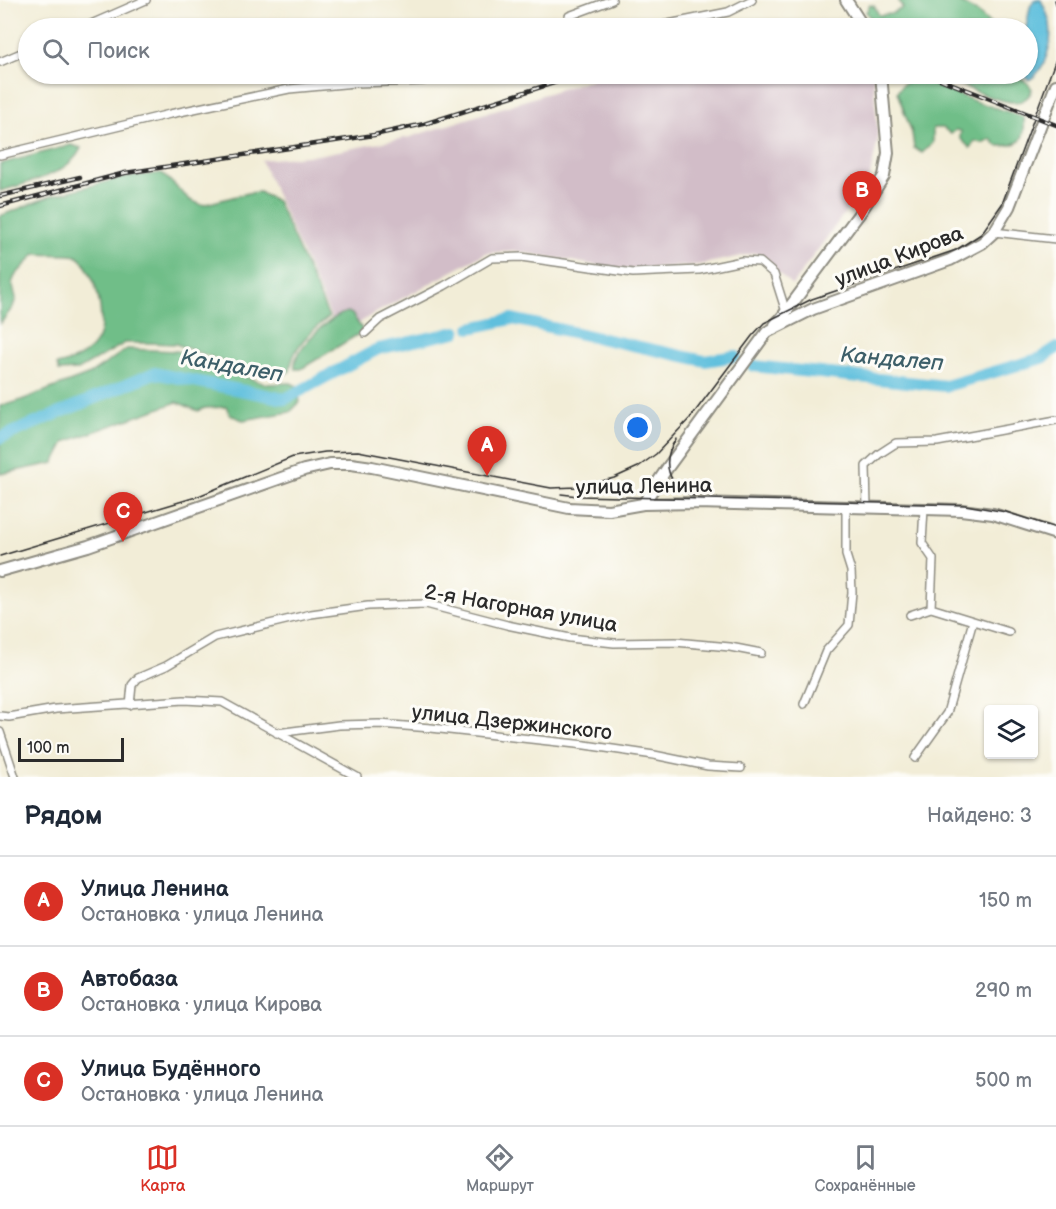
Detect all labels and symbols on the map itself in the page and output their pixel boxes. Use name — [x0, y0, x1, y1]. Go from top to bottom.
pin: B — [842, 172, 882, 221]
street label: улица Кирова — [832, 220, 967, 292]
water label: Кандалеп — [839, 342, 945, 377]
water label: Кандалеп — [178, 344, 285, 389]
your location — [623, 413, 652, 442]
pin: A — [468, 426, 506, 476]
street label: улица Ленина — [575, 473, 713, 500]
pin: C — [104, 492, 142, 542]
street label: 2-я Нагорная улица — [422, 579, 620, 638]
street label: улица Дзержинского — [411, 700, 613, 745]
scale bar — [18, 735, 124, 762]

